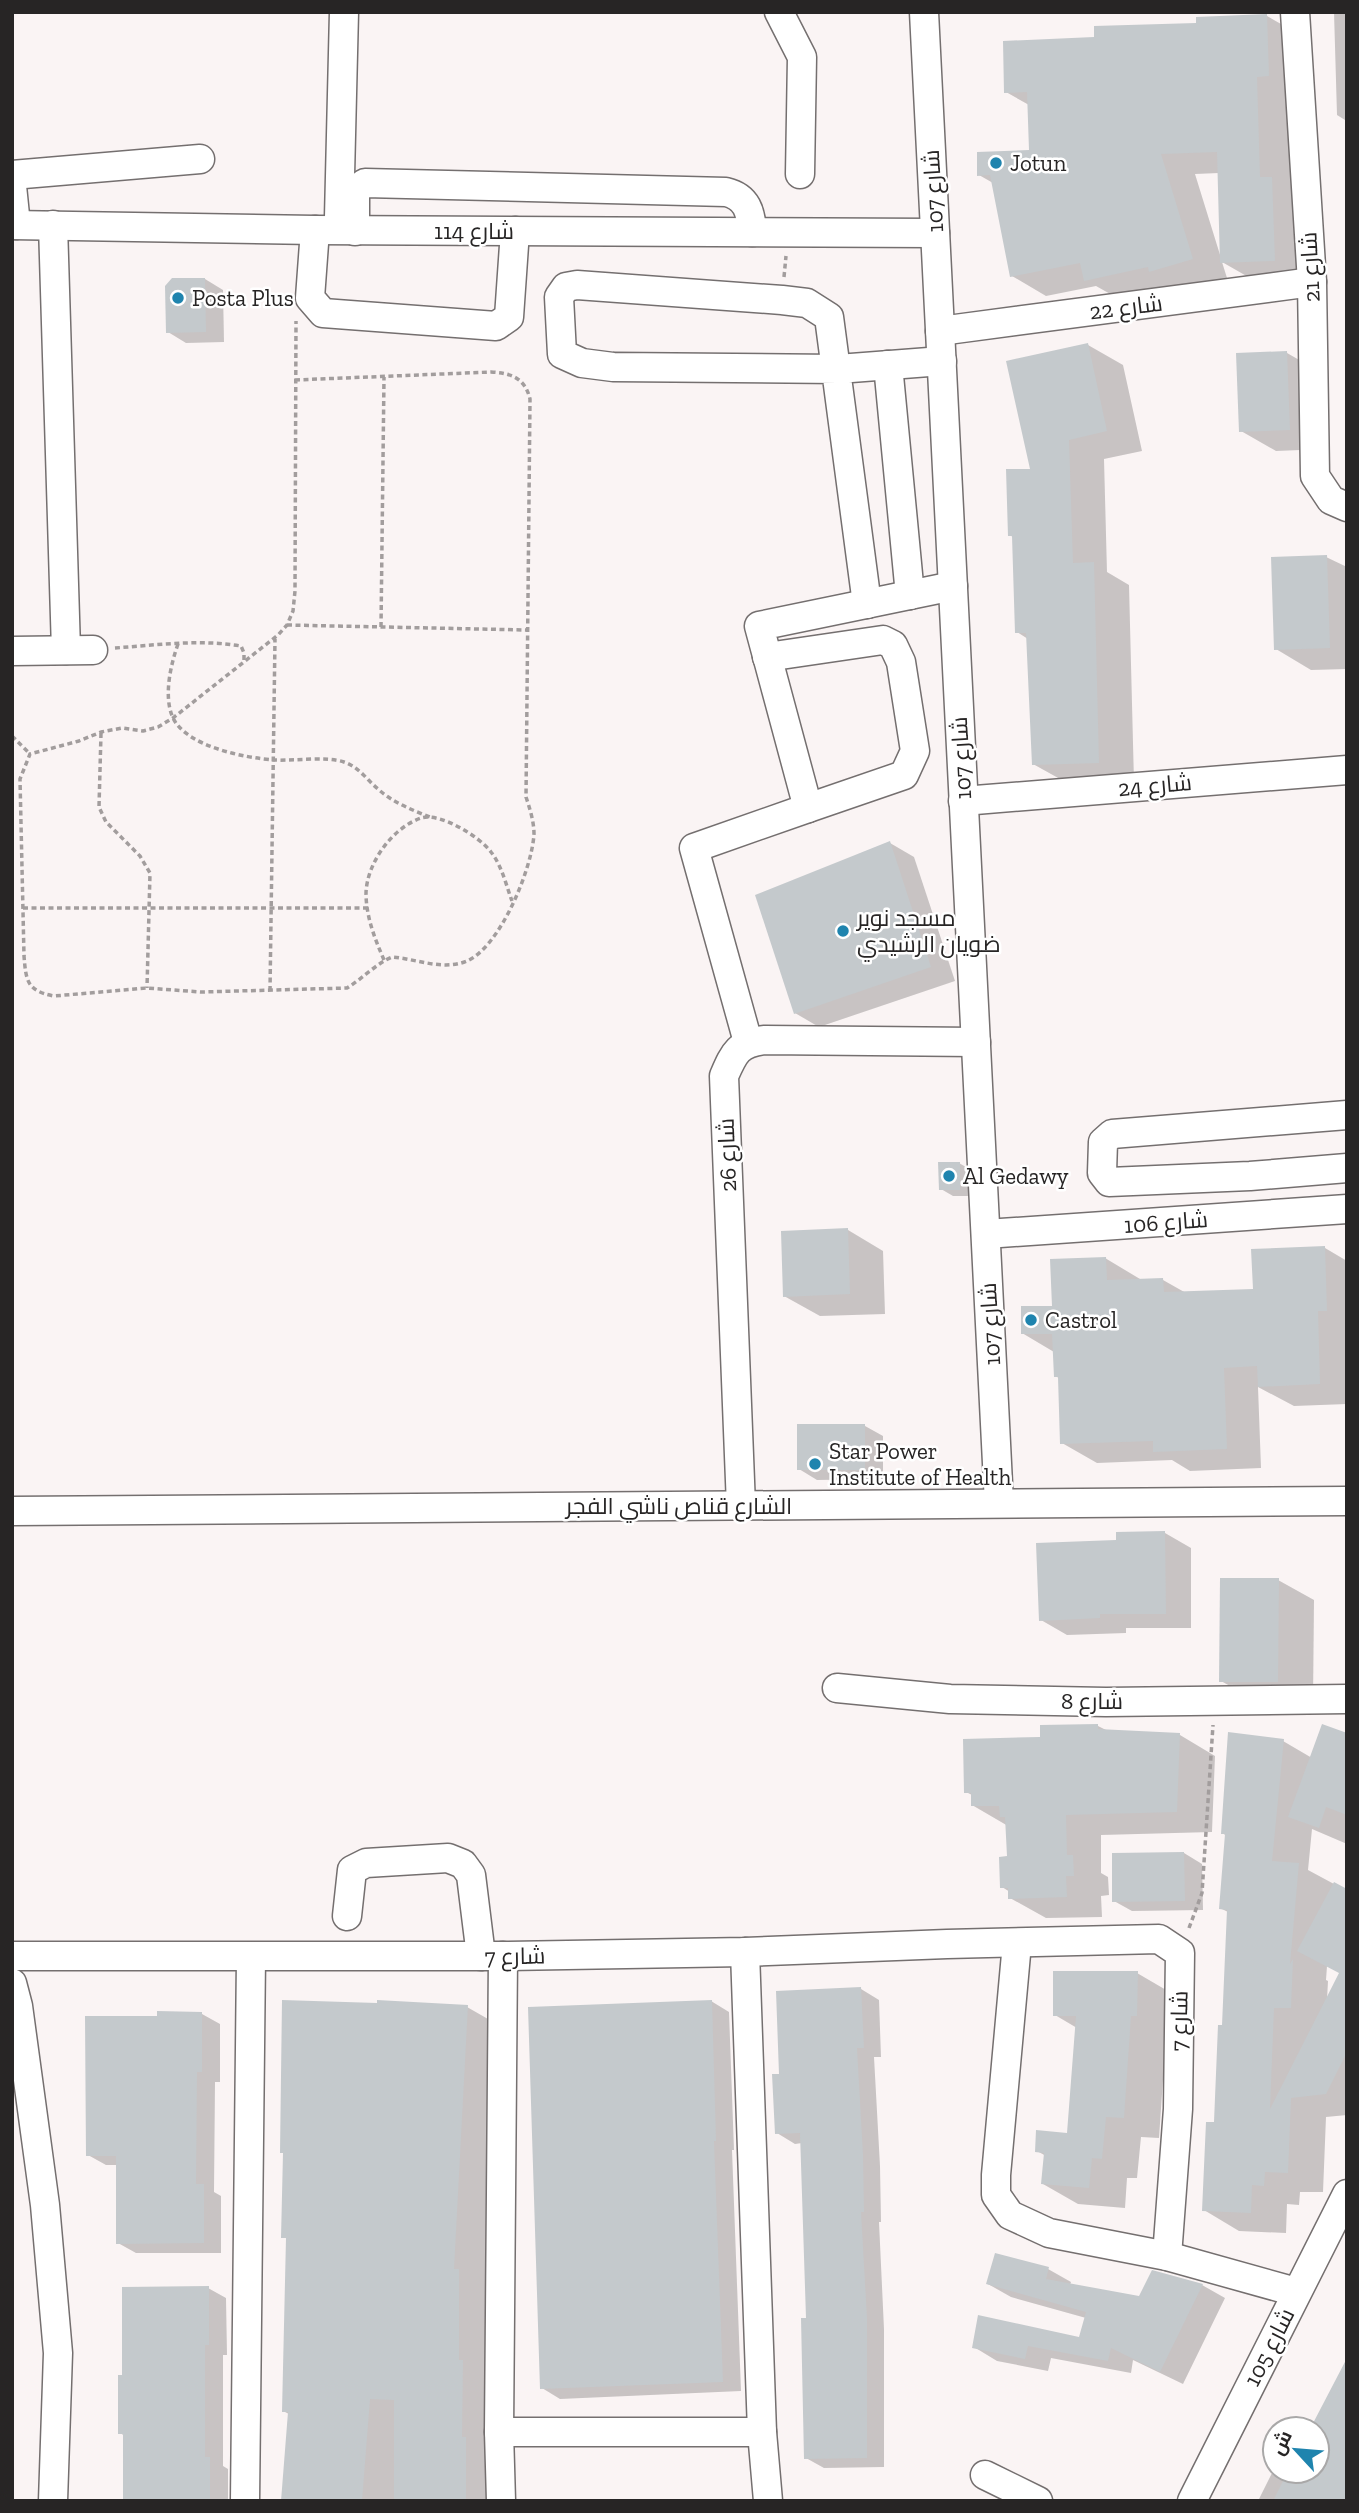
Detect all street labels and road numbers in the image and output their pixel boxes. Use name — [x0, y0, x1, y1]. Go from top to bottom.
street label: شارع 107 — [917, 149, 951, 233]
street label: شارع 114 — [434, 217, 514, 247]
street label: شارع 21 — [1294, 231, 1328, 303]
street label: شارع 22 — [1088, 289, 1164, 327]
street label: شارع 107 — [945, 716, 979, 800]
street label: شارع 24 — [1117, 768, 1193, 804]
street label: شارع 26 — [712, 1118, 744, 1192]
street label: شارع 106 — [1123, 1205, 1209, 1241]
street label: شارع 107 — [974, 1282, 1008, 1366]
street label: الشارع قناص ناشي الفجر — [564, 1492, 792, 1523]
street label: شارع 8 — [1061, 1687, 1123, 1717]
street label: شارع 7 — [484, 1941, 546, 1973]
street label: شارع 7 — [1164, 1990, 1196, 2052]
street label: شارع 105 — [1238, 2303, 1302, 2392]

